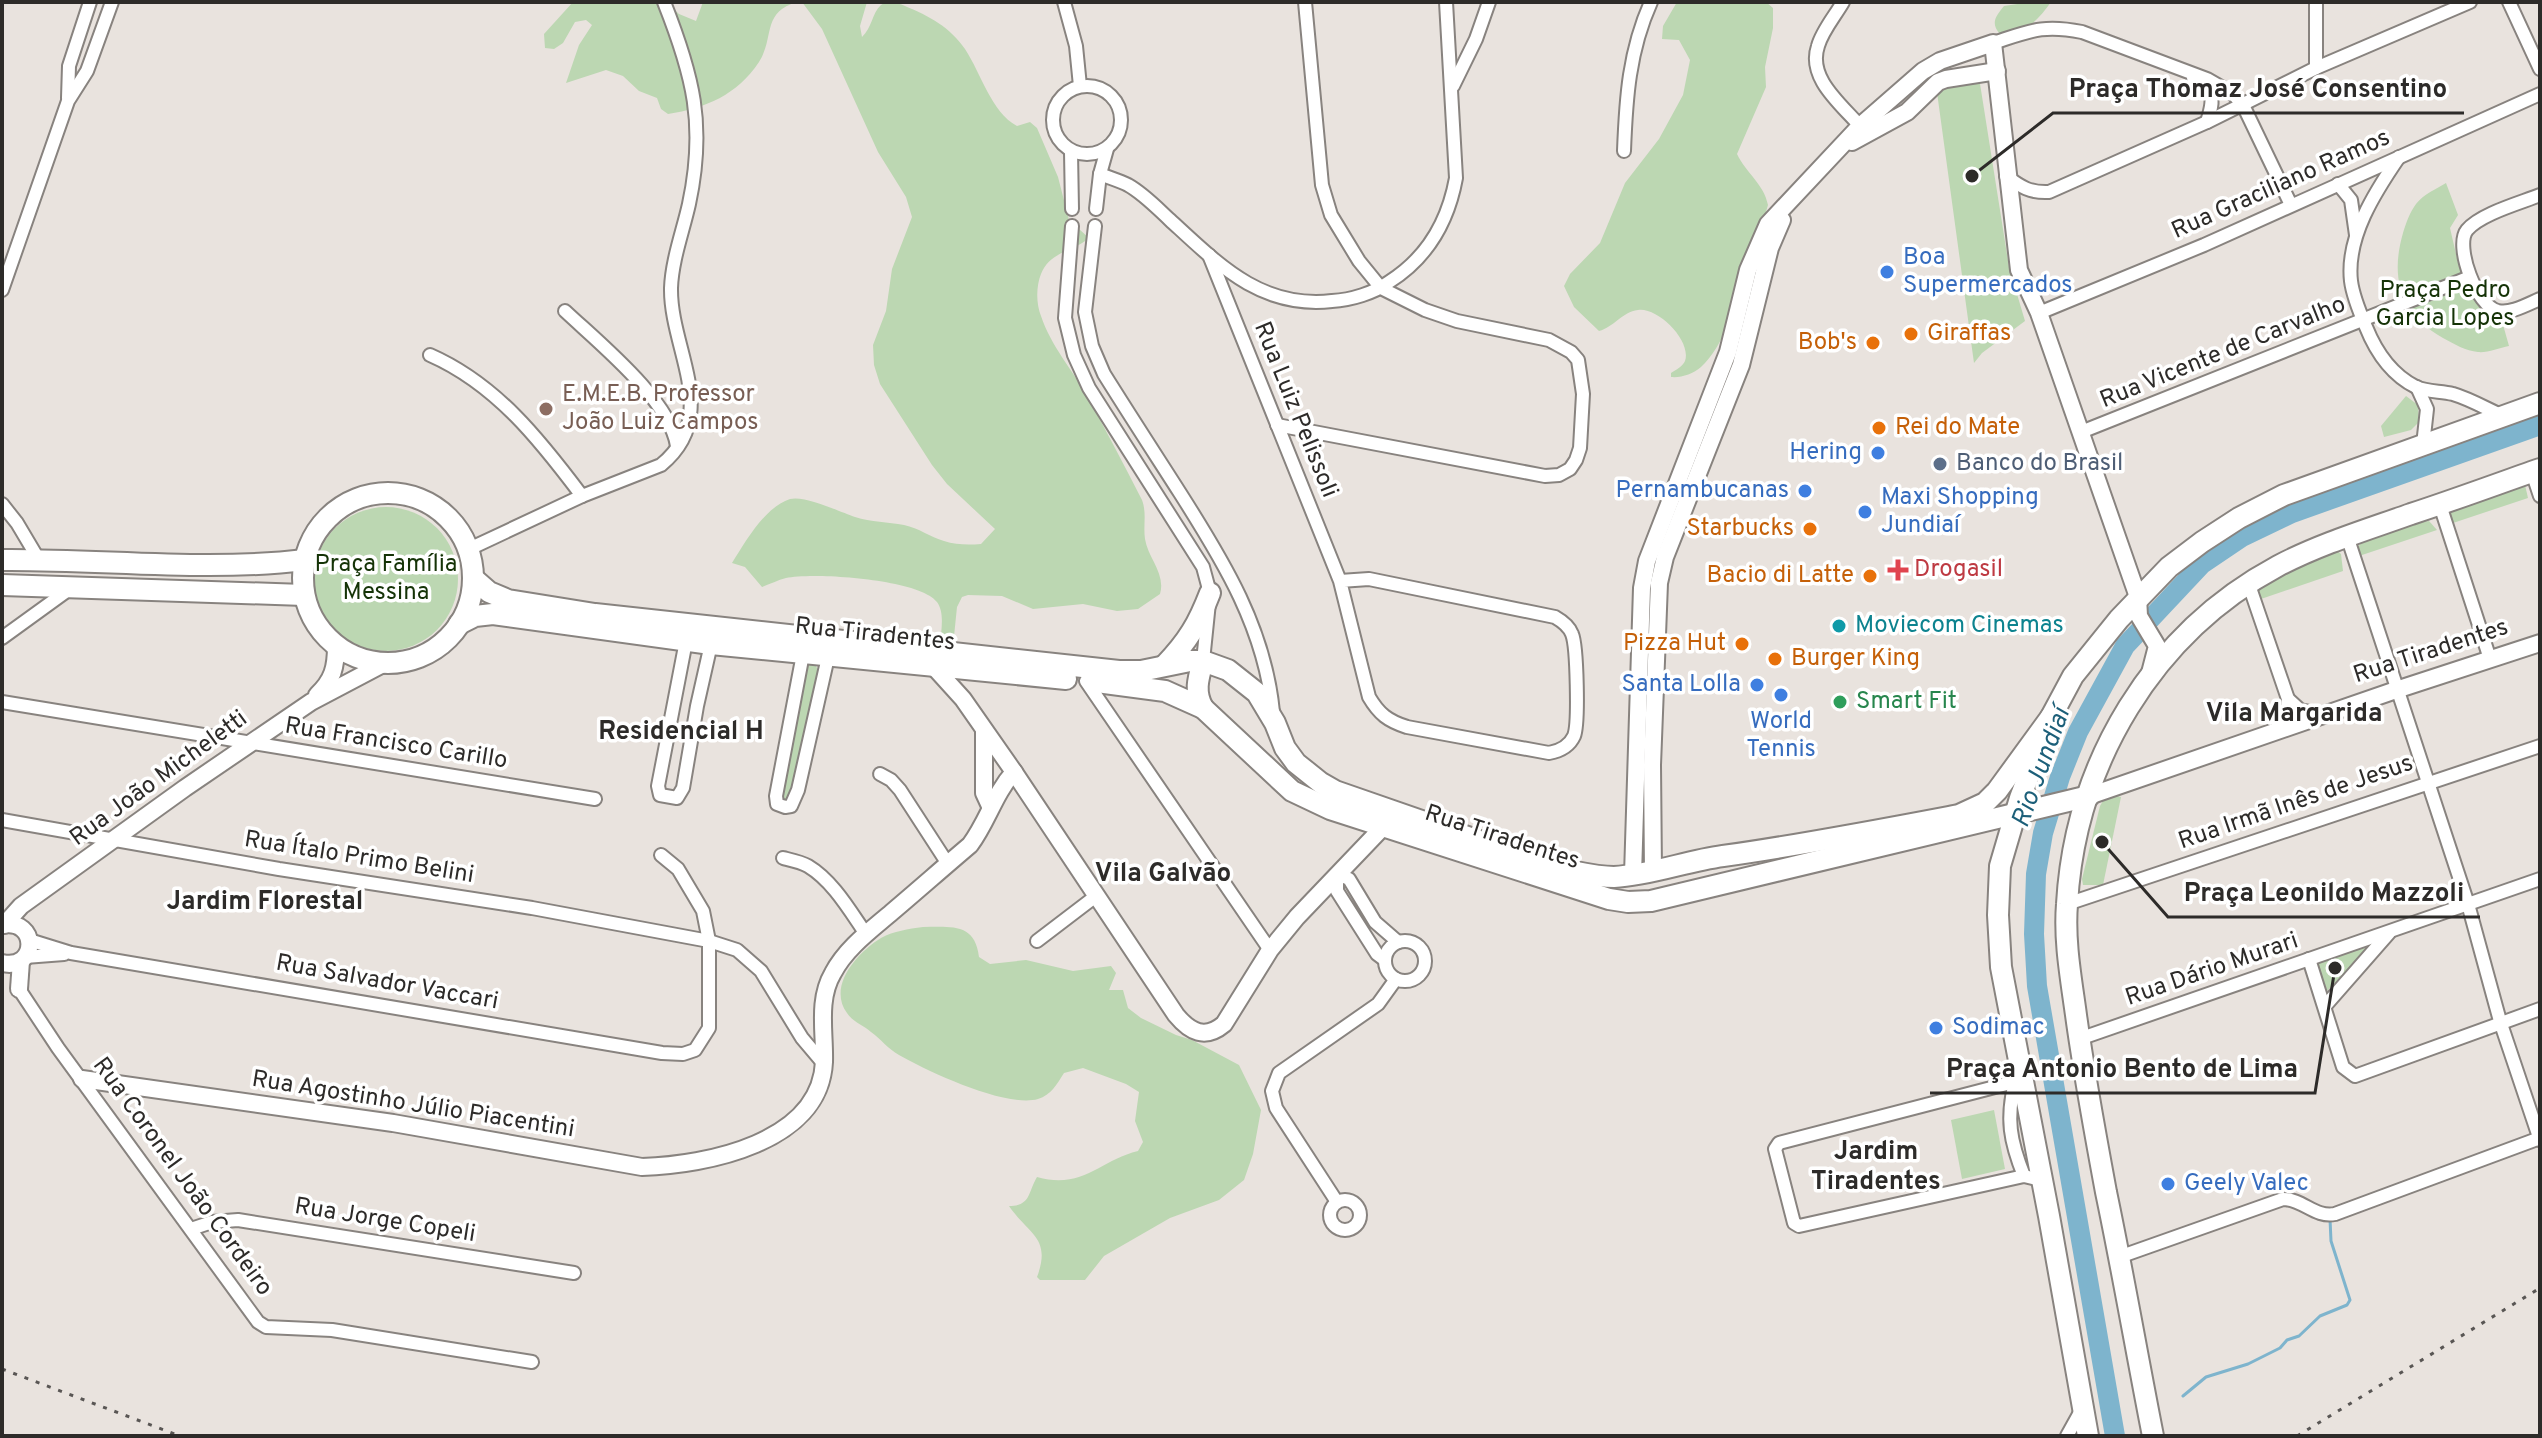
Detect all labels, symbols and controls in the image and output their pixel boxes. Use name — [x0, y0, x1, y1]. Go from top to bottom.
callout: Praça Thomaz José Consentino — [2053, 63, 2464, 113]
text: Praça Thomaz José Consentino — [2069, 74, 2447, 107]
street label: Rua Graciliano Ramos — [2167, 123, 2395, 247]
place label: Boa Supermercados — [1903, 243, 2073, 301]
marker: Boa Supermercados — [1878, 263, 1896, 281]
park label: Praça Pedro Garcia Lopes — [2375, 276, 2515, 334]
street label: Rua Vicente de Carvalho — [2096, 290, 2350, 416]
street label: Rua Luiz Pelissoli — [1246, 318, 1344, 502]
place label: Giraffas — [1927, 319, 2011, 349]
marker: Giraffas — [1902, 325, 1920, 343]
place label: Bob's — [1798, 328, 1857, 358]
marker: Bob's — [1864, 334, 1882, 352]
place label: E.M.E.B. Professor João Luiz Campos — [562, 380, 758, 438]
marker: E.M.E.B. Professor João Luiz Campos — [537, 400, 555, 418]
place label: Rei do Mate — [1895, 413, 2020, 443]
marker: Rei do Mate — [1870, 419, 1888, 437]
place label: Hering — [1789, 438, 1862, 468]
marker: Hering — [1869, 444, 1887, 462]
place label: Banco do Brasil — [1956, 449, 2123, 479]
marker: Banco do Brasil — [1931, 455, 1949, 473]
place label: Pernambucanas — [1615, 476, 1789, 506]
marker: Pernambucanas — [1796, 482, 1814, 500]
place label: Maxi Shopping Jundiaí — [1881, 483, 2039, 541]
marker: Maxi Shopping Jundiaí — [1856, 503, 1874, 521]
place label: Starbucks — [1686, 514, 1794, 544]
marker: Starbucks — [1801, 520, 1819, 538]
park label: Praça Família Messina — [315, 550, 457, 608]
place label: Drogasil — [1914, 555, 2003, 585]
place label: Bacio di Latte — [1707, 561, 1854, 591]
marker: Drogasil — [1889, 561, 1907, 579]
marker: Bacio di Latte — [1861, 567, 1879, 585]
place label: Moviecom Cinemas — [1855, 611, 2064, 641]
street label: Rua Tiradentes — [793, 612, 957, 658]
street label: Rua Tiradentes — [2350, 613, 2512, 691]
marker: Moviecom Cinemas — [1830, 617, 1848, 635]
place label: Pizza Hut — [1623, 629, 1726, 659]
marker: Pizza Hut — [1733, 635, 1751, 653]
place label: Burger King — [1791, 644, 1920, 674]
marker: Burger King — [1766, 650, 1784, 668]
place label: Santa Lolla — [1621, 670, 1741, 700]
marker: Santa Lolla — [1748, 676, 1766, 694]
marker: World Tennis — [1772, 686, 1790, 704]
place label: Smart Fit — [1856, 687, 1957, 717]
marker: Smart Fit — [1831, 693, 1849, 711]
water label: Rio Jundiaí — [2005, 698, 2081, 832]
district label: Vila Margarida — [2206, 698, 2382, 731]
street label: Rua João Micheletti — [64, 704, 254, 854]
place label: World Tennis — [1746, 707, 1816, 765]
street label: Rua Francisco Carillo — [283, 712, 509, 776]
district label: Residencial H — [598, 716, 764, 749]
street label: Rua Irmã Inês de Jesus — [2175, 749, 2417, 857]
street label: Rua Tiradentes — [1421, 799, 1583, 877]
street label: Rua Ítalo Primo Belini — [242, 823, 476, 891]
district label: Vila Galvão — [1095, 858, 1231, 891]
callout: Praça Leonildo Mazzoli — [2168, 867, 2480, 917]
text: Praça Leonildo Mazzoli — [2184, 878, 2464, 911]
district label: Jardim Florestal — [167, 886, 363, 919]
street label: Rua Dário Murari — [2122, 926, 2302, 1014]
street label: Rua Salvador Vaccari — [273, 949, 501, 1017]
place label: Sodimac — [1952, 1013, 2045, 1043]
marker: Sodimac — [1927, 1019, 1945, 1037]
callout: Praça Antonio Bento de Lima — [1930, 1043, 2315, 1093]
street label: Rua Coronel João Cordeiro — [85, 1052, 279, 1302]
text: Praça Antonio Bento de Lima — [1946, 1054, 2298, 1087]
street label: Rua Agostinho Júlio Piacentini — [249, 1065, 577, 1145]
district label: Jardim Tiradentes — [1811, 1136, 1941, 1199]
place label: Geely Valec — [2184, 1169, 2309, 1199]
marker: Geely Valec — [2159, 1175, 2177, 1193]
street label: Rua Jorge Copeli — [292, 1192, 478, 1250]

